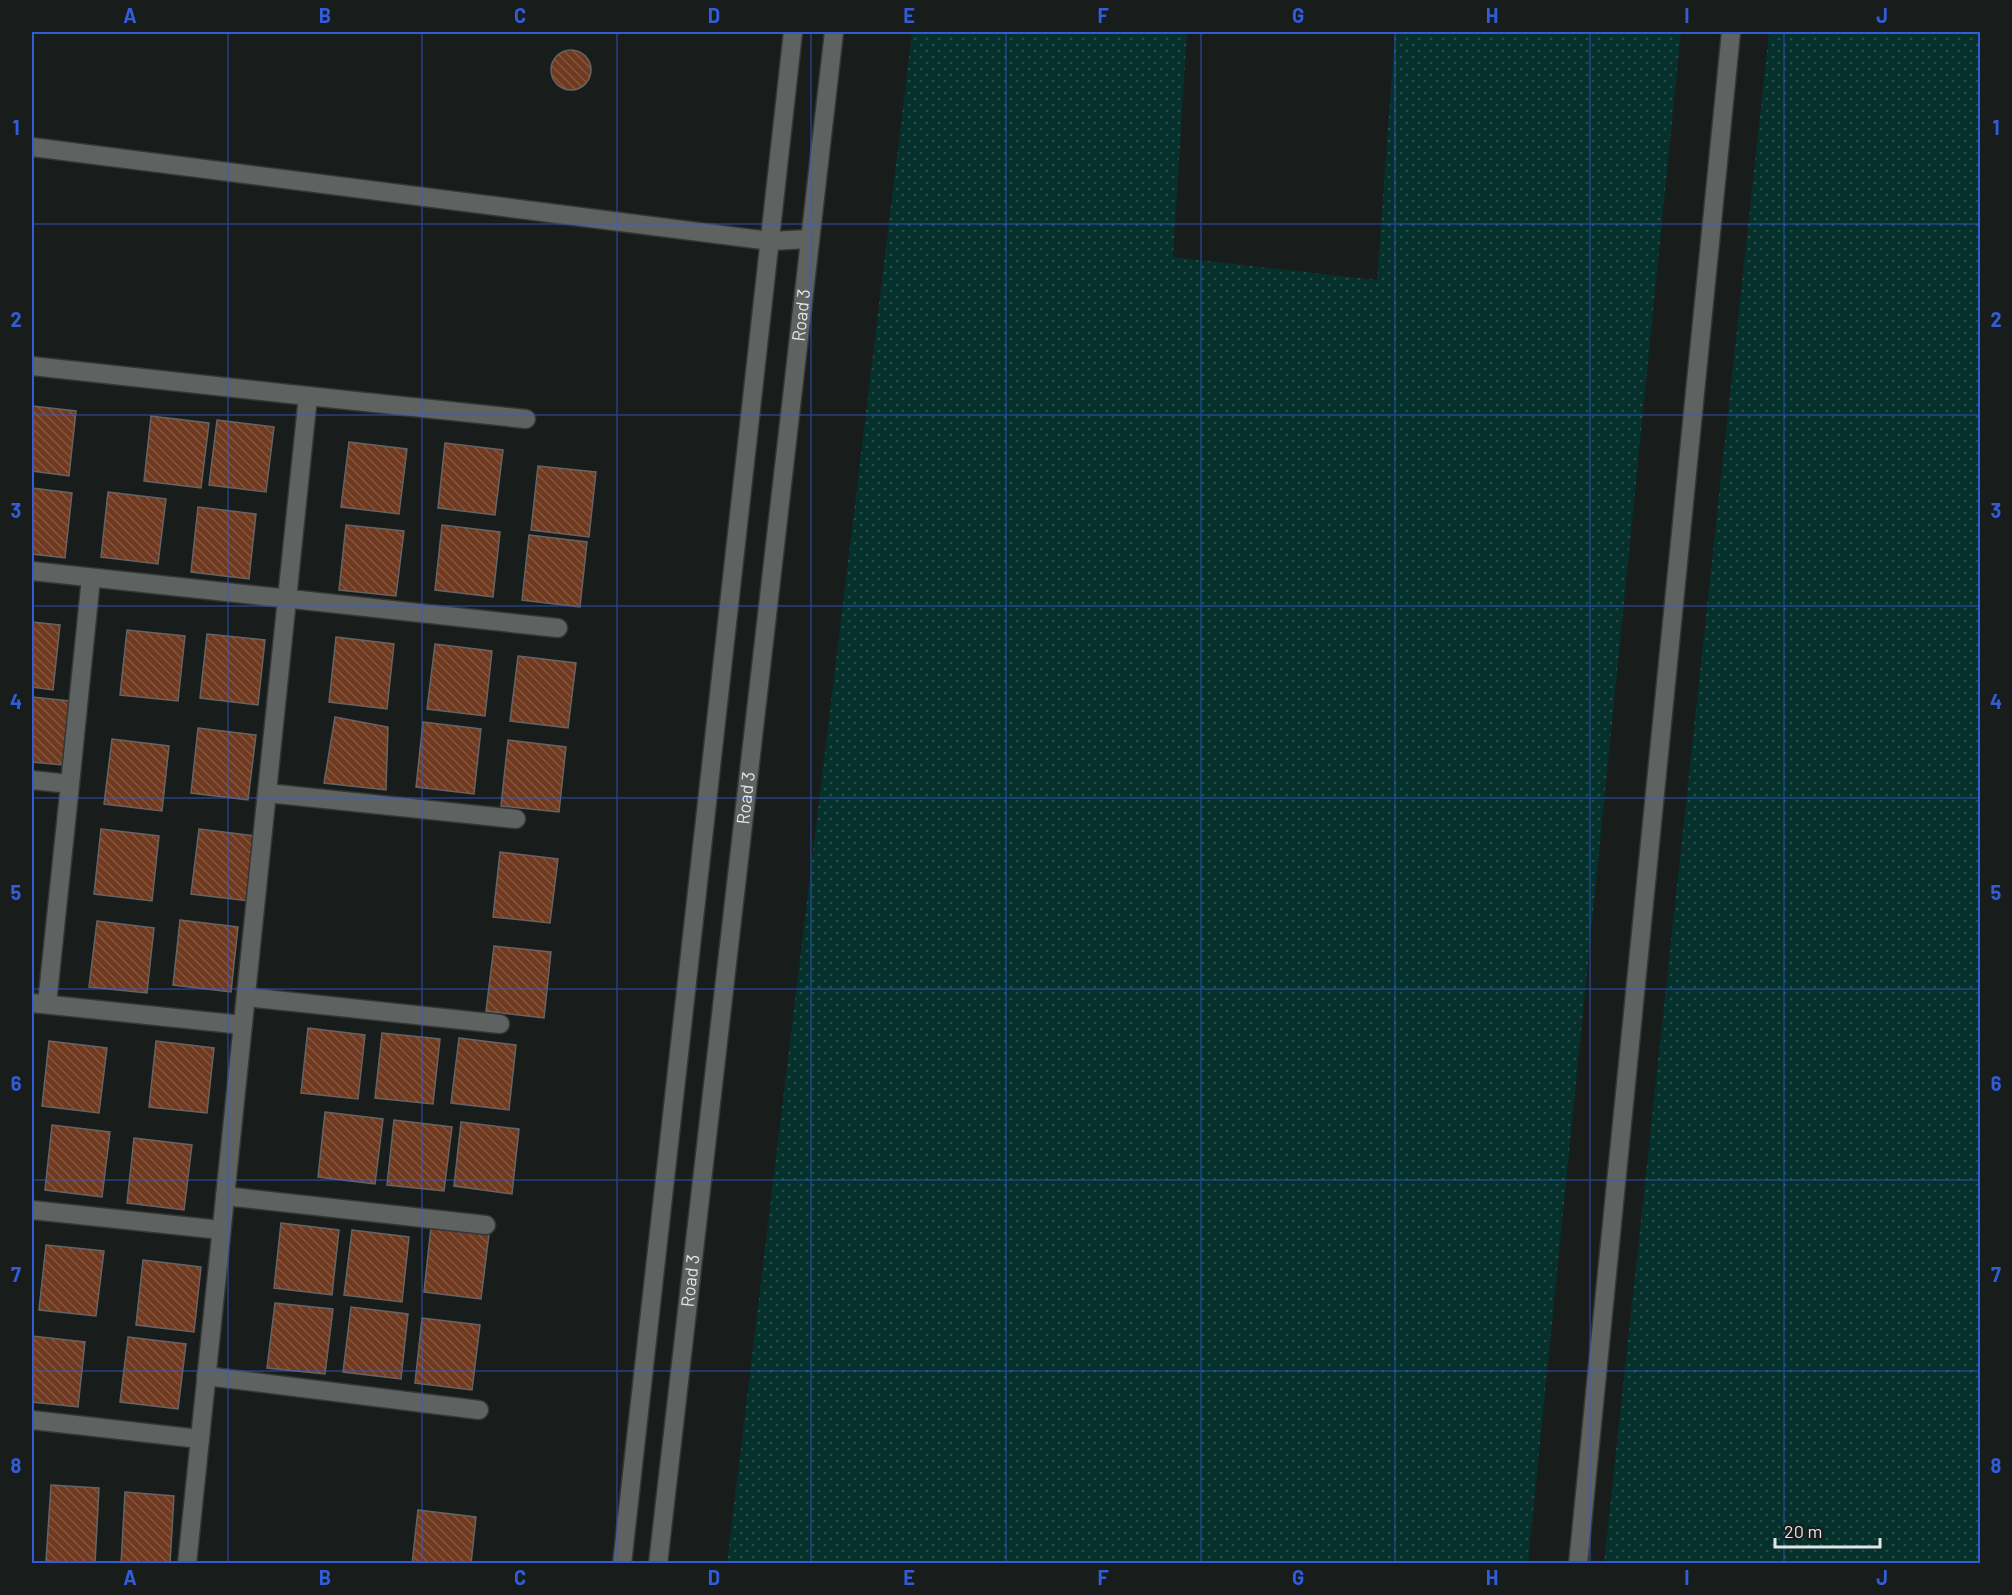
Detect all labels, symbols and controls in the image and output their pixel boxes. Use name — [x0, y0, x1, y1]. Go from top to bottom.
text: A — [123, 3, 137, 27]
text: B — [319, 3, 331, 27]
text: C — [514, 3, 526, 27]
text: D — [708, 3, 720, 27]
text: E — [903, 3, 915, 27]
text: F — [1097, 3, 1109, 27]
text: G — [1292, 3, 1304, 27]
text: H — [1486, 3, 1498, 27]
text: I — [1684, 3, 1690, 27]
text: J — [1876, 3, 1888, 27]
text: 1 — [12, 115, 20, 139]
text: 1 — [1992, 115, 2000, 139]
street label: Road 3 — [787, 288, 814, 343]
text: 2 — [10, 307, 22, 331]
text: 2 — [1990, 307, 2002, 331]
text: 3 — [11, 498, 21, 522]
text: 3 — [1991, 498, 2001, 522]
text: 4 — [10, 689, 22, 713]
text: 4 — [1990, 689, 2002, 713]
street label: Road 3 — [731, 770, 759, 825]
text: 5 — [11, 880, 22, 904]
text: 5 — [1991, 880, 2002, 904]
text: 6 — [11, 1071, 22, 1095]
text: 6 — [1991, 1071, 2002, 1095]
street label: Road 3 — [676, 1253, 703, 1308]
text: 7 — [11, 1262, 21, 1286]
text: 7 — [1991, 1262, 2001, 1286]
text: 8 — [11, 1453, 22, 1477]
text: 8 — [1991, 1453, 2002, 1477]
scale bar — [1775, 1511, 1880, 1549]
text: 20 m — [1784, 1520, 1822, 1542]
text: A — [123, 1565, 137, 1589]
text: B — [319, 1565, 331, 1589]
text: C — [514, 1565, 526, 1589]
text: D — [708, 1565, 720, 1589]
text: E — [903, 1565, 915, 1589]
text: F — [1097, 1565, 1109, 1589]
text: G — [1292, 1565, 1304, 1589]
text: H — [1486, 1565, 1498, 1589]
text: I — [1684, 1565, 1690, 1589]
text: J — [1876, 1565, 1888, 1589]

